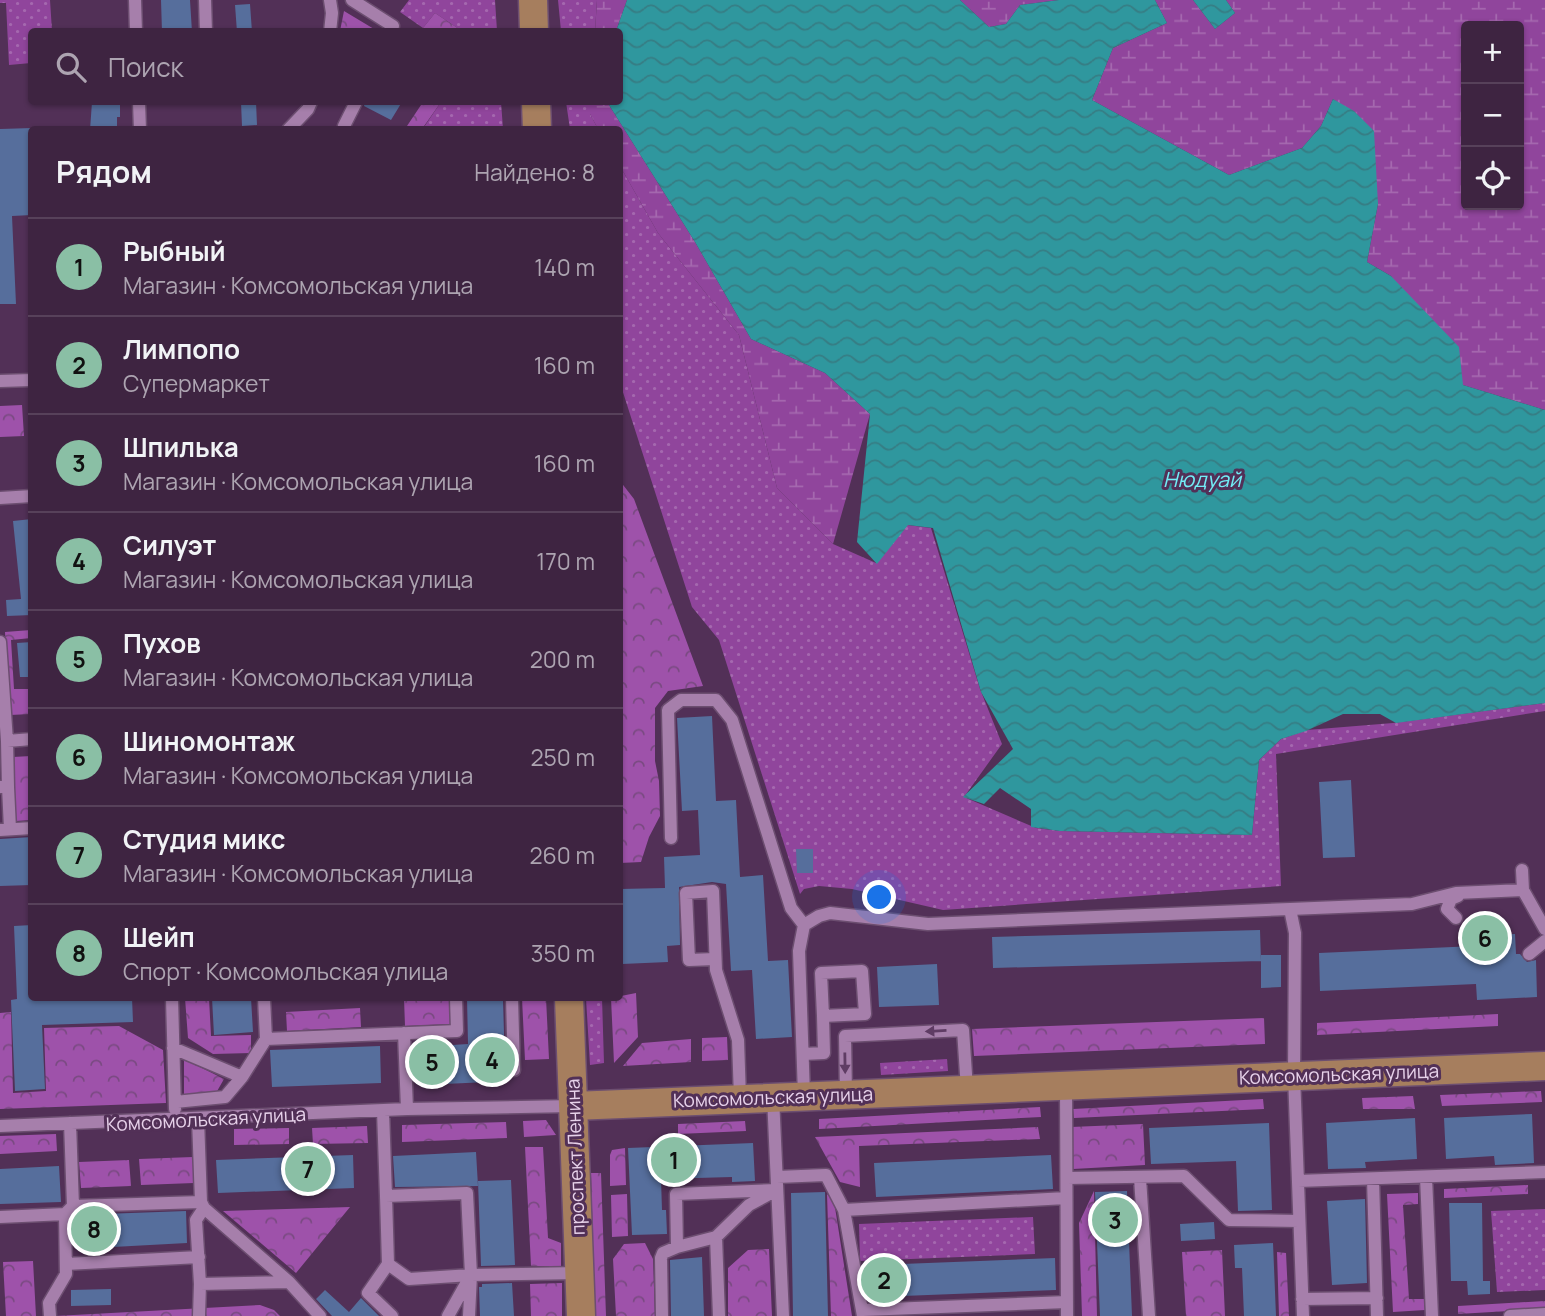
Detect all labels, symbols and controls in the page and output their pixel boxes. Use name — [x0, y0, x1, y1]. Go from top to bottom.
map controls — [1461, 21, 1524, 210]
button: + — [1461, 21, 1524, 84]
search box — [28, 28, 623, 105]
icon: search — [52, 48, 90, 86]
text: Поиск — [108, 49, 183, 85]
button: − — [1461, 84, 1524, 147]
button: locate — [1461, 147, 1524, 210]
text: Рядом — [56, 151, 152, 192]
text: Найдено: 8 — [474, 156, 595, 188]
text: Рыбный — [123, 233, 226, 269]
text: 1 — [74, 251, 84, 283]
text: 140 m — [534, 251, 595, 283]
text: Магазин · Комсомольская улица — [123, 269, 473, 301]
text: Лимпопо — [123, 331, 240, 367]
text: 2 — [72, 349, 86, 381]
text: 160 m — [534, 349, 595, 381]
text: Супермаркет — [123, 367, 270, 399]
text: Шпилька — [123, 429, 239, 465]
text: 3 — [72, 447, 86, 479]
text: 160 m — [534, 447, 595, 479]
text: Магазин · Комсомольская улица — [123, 465, 473, 497]
water label: Нюдуай — [1163, 465, 1243, 493]
text: Силуэт — [123, 527, 216, 563]
text: 4 — [72, 545, 86, 577]
text: 170 m — [536, 545, 595, 577]
text: Магазин · Комсомольская улица — [123, 563, 473, 595]
text: Пухов — [123, 625, 201, 661]
text: 5 — [72, 643, 86, 675]
text: 200 m — [530, 643, 595, 675]
text: Магазин · Комсомольская улица — [123, 661, 473, 693]
text: Шиномонтаж — [123, 723, 295, 759]
text: 6 — [72, 741, 86, 773]
text: 250 m — [530, 741, 595, 773]
text: Магазин · Комсомольская улица — [123, 759, 473, 791]
text: Студия микс — [123, 821, 286, 857]
text: 7 — [73, 839, 85, 871]
text: 260 m — [529, 839, 595, 871]
text: Магазин · Комсомольская улица — [123, 857, 473, 889]
your location — [862, 880, 896, 914]
pin: 6 — [1462, 912, 1508, 964]
text: Шейп — [123, 919, 195, 955]
text: 8 — [72, 937, 86, 969]
text: 350 m — [531, 937, 595, 969]
text: Спорт · Комсомольская улица — [123, 955, 448, 987]
one-way arrow — [925, 1026, 947, 1037]
pin: 4 — [469, 1034, 515, 1086]
pin: 5 — [409, 1036, 455, 1088]
one-way arrow — [840, 1052, 851, 1074]
street label: Комсомольская улица — [1238, 1058, 1440, 1090]
street label: проспект Ленина — [559, 1078, 591, 1236]
street label: Комсомольская улица — [672, 1081, 874, 1113]
street label: Комсомольская улица — [105, 1101, 307, 1137]
pin: 1 — [651, 1134, 697, 1186]
pin: 7 — [285, 1143, 331, 1195]
pin: 3 — [1092, 1194, 1138, 1246]
pin: 8 — [71, 1203, 117, 1255]
pin: 2 — [861, 1254, 907, 1306]

